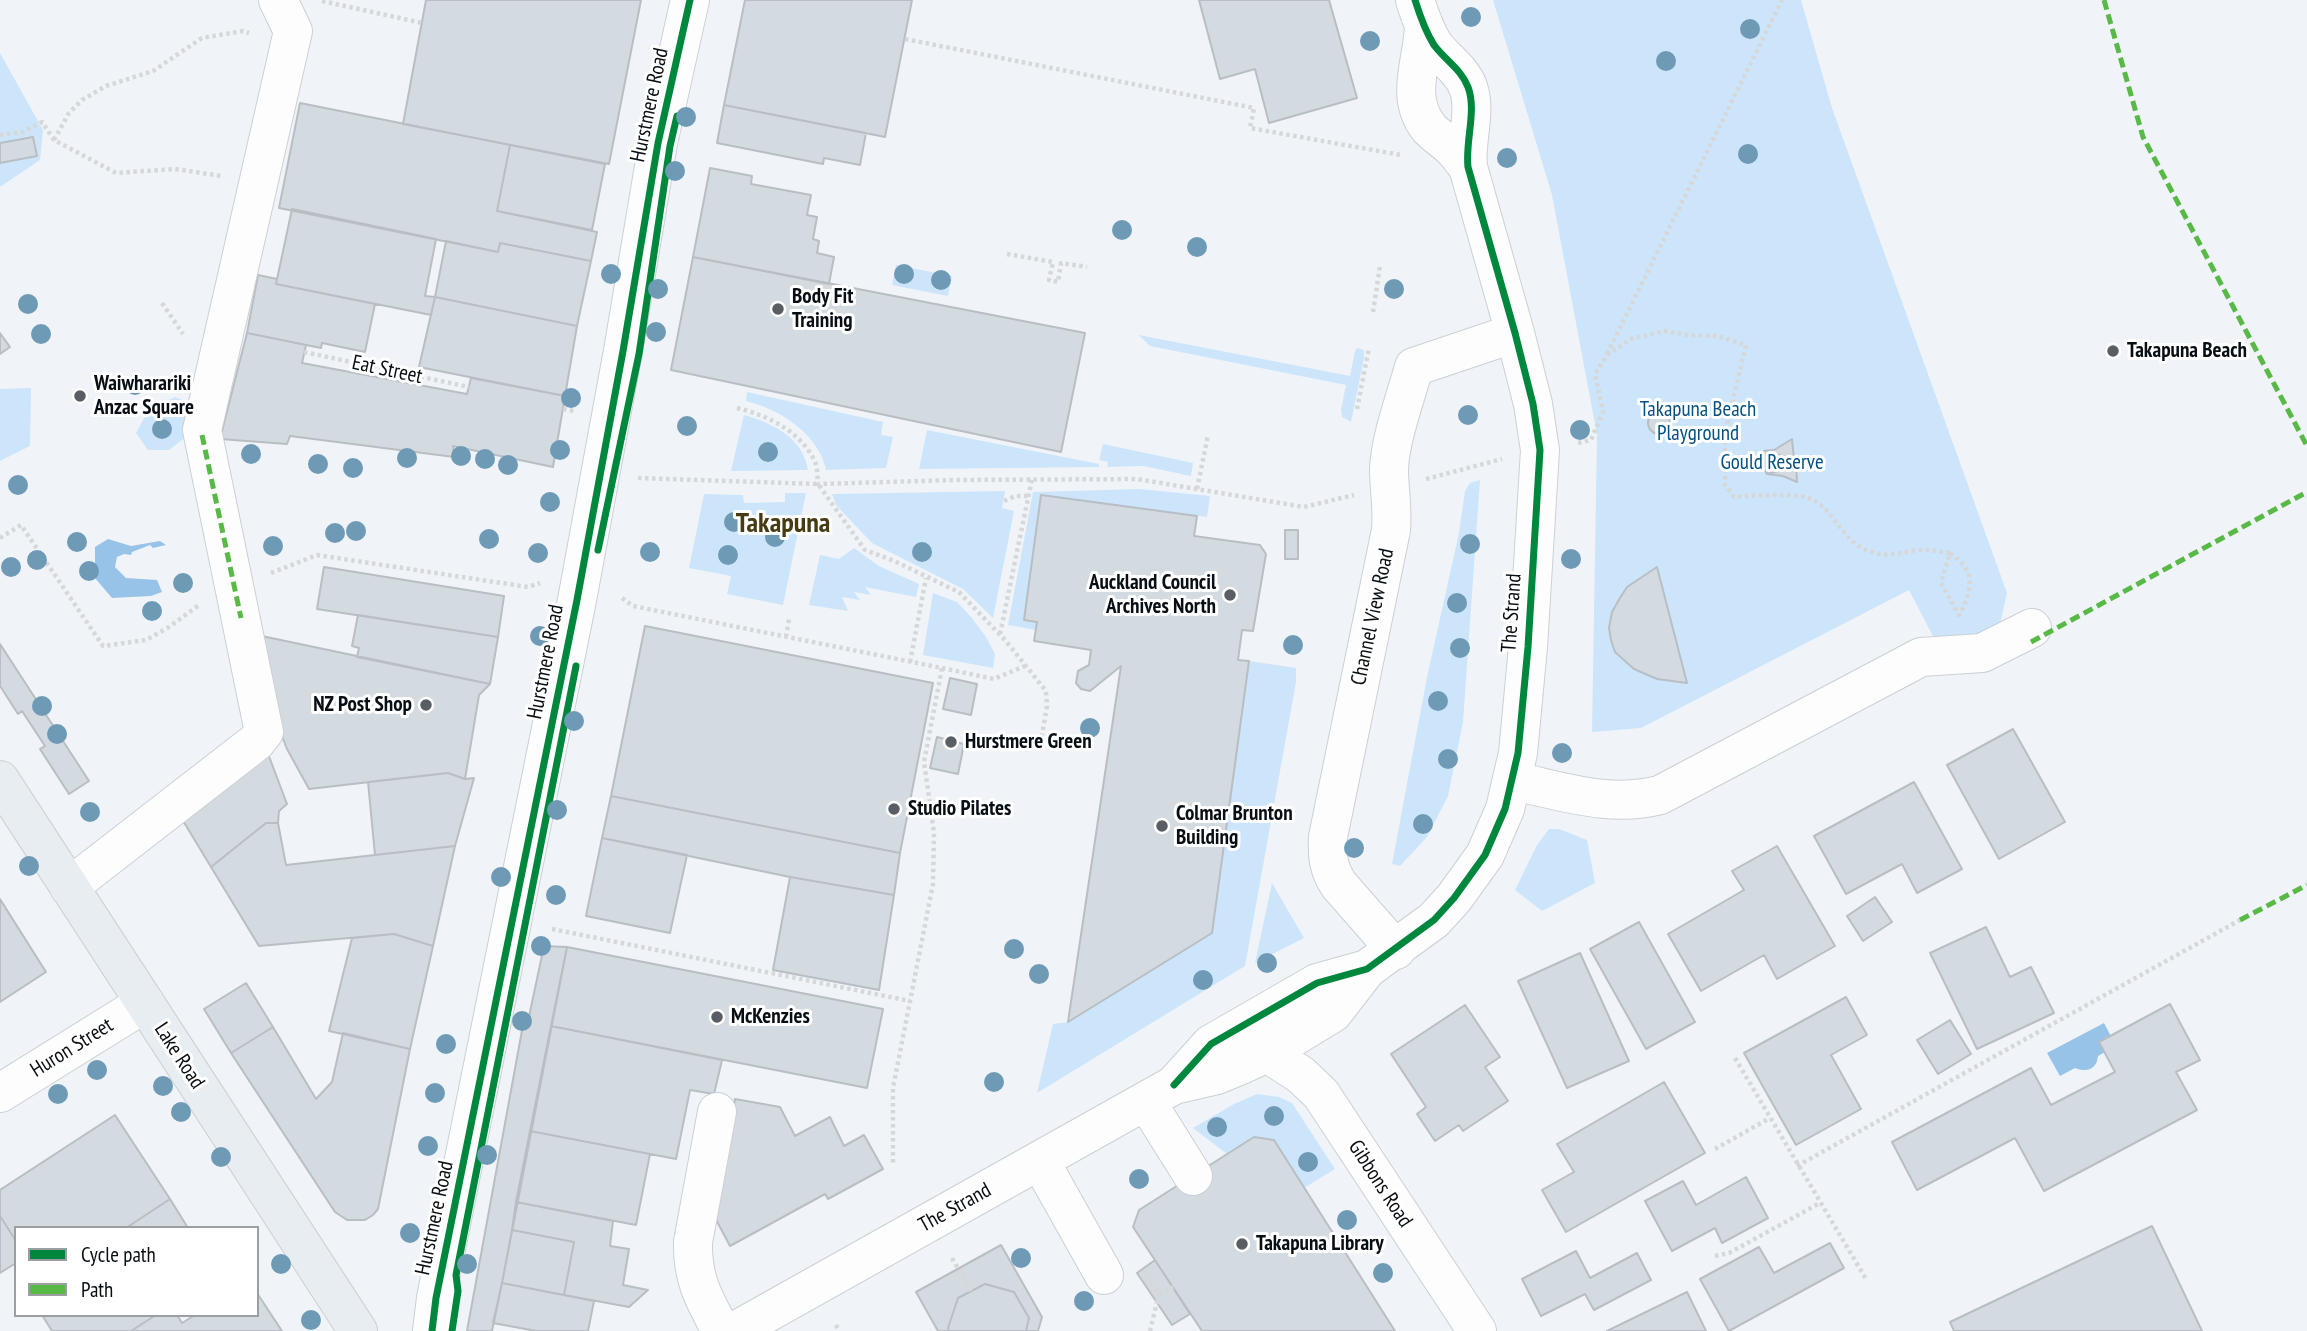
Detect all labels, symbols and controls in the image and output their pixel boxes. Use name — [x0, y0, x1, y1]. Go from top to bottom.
street label: Hurstmere Road — [626, 46, 674, 164]
place label: Body Fit Training — [792, 284, 853, 334]
marker: Body Fit Training — [770, 301, 786, 317]
place label: Takapuna Beach — [2127, 338, 2247, 364]
marker: Takapuna Beach — [2105, 343, 2121, 359]
street label: Eat Street — [350, 350, 424, 390]
place label: Waiwharariki Anzac Square — [94, 371, 194, 421]
marker: Waiwharariki Anzac Square — [72, 388, 88, 404]
park label: Takapuna Beach Playground — [1640, 397, 1756, 447]
park label: Gould Reserve — [1720, 450, 1824, 476]
district label: Takapuna — [736, 507, 830, 541]
street label: Channel View Road — [1346, 546, 1400, 688]
place label: Auckland Council Archives North — [1089, 570, 1216, 620]
street label: The Strand — [1497, 573, 1527, 653]
marker: Auckland Council Archives North — [1222, 587, 1238, 603]
street label: Hurstmere Road — [523, 603, 569, 721]
place label: NZ Post Shop — [313, 692, 412, 718]
marker: NZ Post Shop — [418, 697, 434, 713]
place label: Hurstmere Green — [965, 729, 1092, 755]
marker: Hurstmere Green — [943, 734, 959, 750]
place label: Studio Pilates — [908, 796, 1011, 822]
marker: Studio Pilates — [886, 801, 902, 817]
place label: Colmar Brunton Building — [1176, 801, 1293, 851]
marker: Colmar Brunton Building — [1154, 818, 1170, 834]
place label: McKenzies — [731, 1004, 810, 1030]
marker: McKenzies — [709, 1009, 725, 1025]
street label: Huron Street — [26, 1013, 118, 1083]
street label: Lake Road — [148, 1018, 210, 1094]
street label: Gibbons Road — [1343, 1136, 1417, 1232]
street label: Hurstmere Road — [411, 1159, 459, 1277]
street label: The Strand — [914, 1178, 996, 1238]
legend — [14, 1226, 259, 1317]
place label: Takapuna Library — [1256, 1231, 1384, 1257]
marker: Takapuna Library — [1234, 1236, 1250, 1252]
text: Cycle path — [81, 1241, 156, 1268]
text: Path — [81, 1276, 113, 1303]

